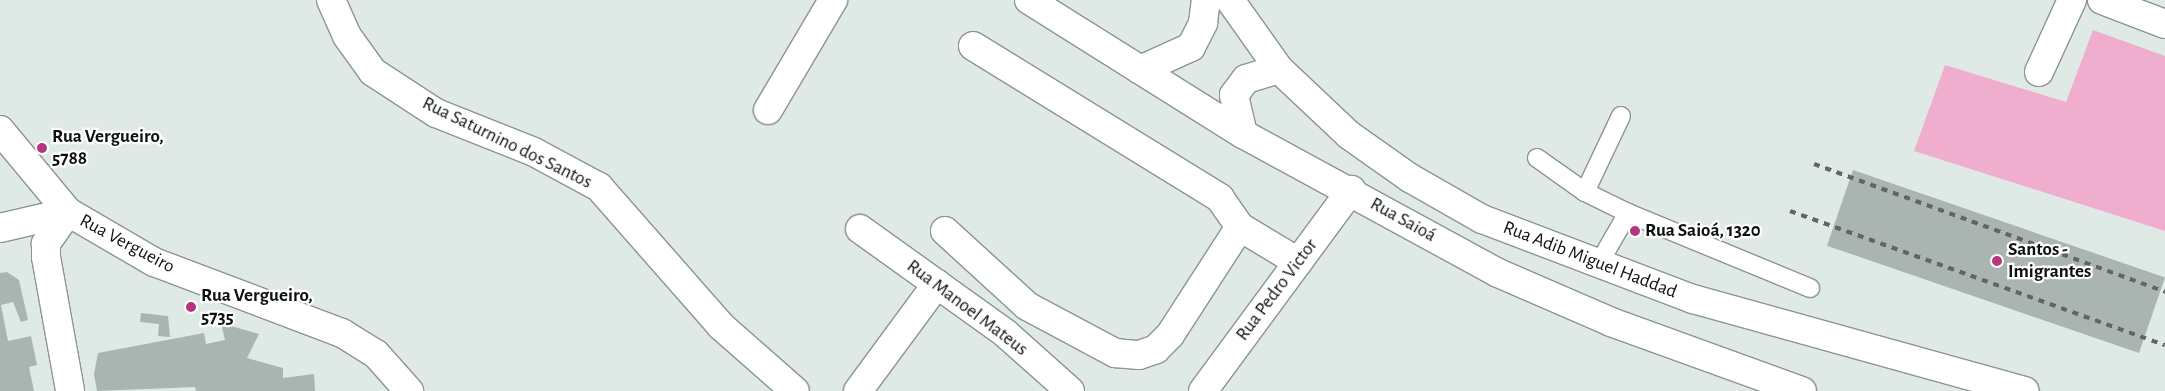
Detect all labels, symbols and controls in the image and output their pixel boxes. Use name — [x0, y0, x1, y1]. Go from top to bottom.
street label: Rua Saturnino dos Santos — [418, 92, 596, 194]
place label: Rua Vergueiro, 5788 — [52, 126, 164, 170]
marker: Rua Vergueiro, 5788 — [36, 142, 48, 154]
street label: Rua Saioá — [1366, 193, 1440, 247]
street label: Rua Vergueiro — [76, 209, 178, 279]
street label: Rua Adib Miguel Haddad — [1500, 216, 1680, 304]
place label: Rua Saioá, 1320 — [1645, 220, 1761, 242]
marker: Rua Saioá, 1320 — [1629, 225, 1641, 237]
street label: Rua Pedro Victor — [1231, 235, 1323, 345]
place label: Santos - Imigrantes — [2008, 239, 2091, 283]
marker: Santos - Imigrantes — [1990, 254, 2004, 268]
street label: Rua Manoel Mateus — [902, 255, 1032, 361]
place label: Rua Vergueiro, 5735 — [201, 285, 313, 329]
marker: Rua Vergueiro, 5735 — [185, 301, 197, 313]

